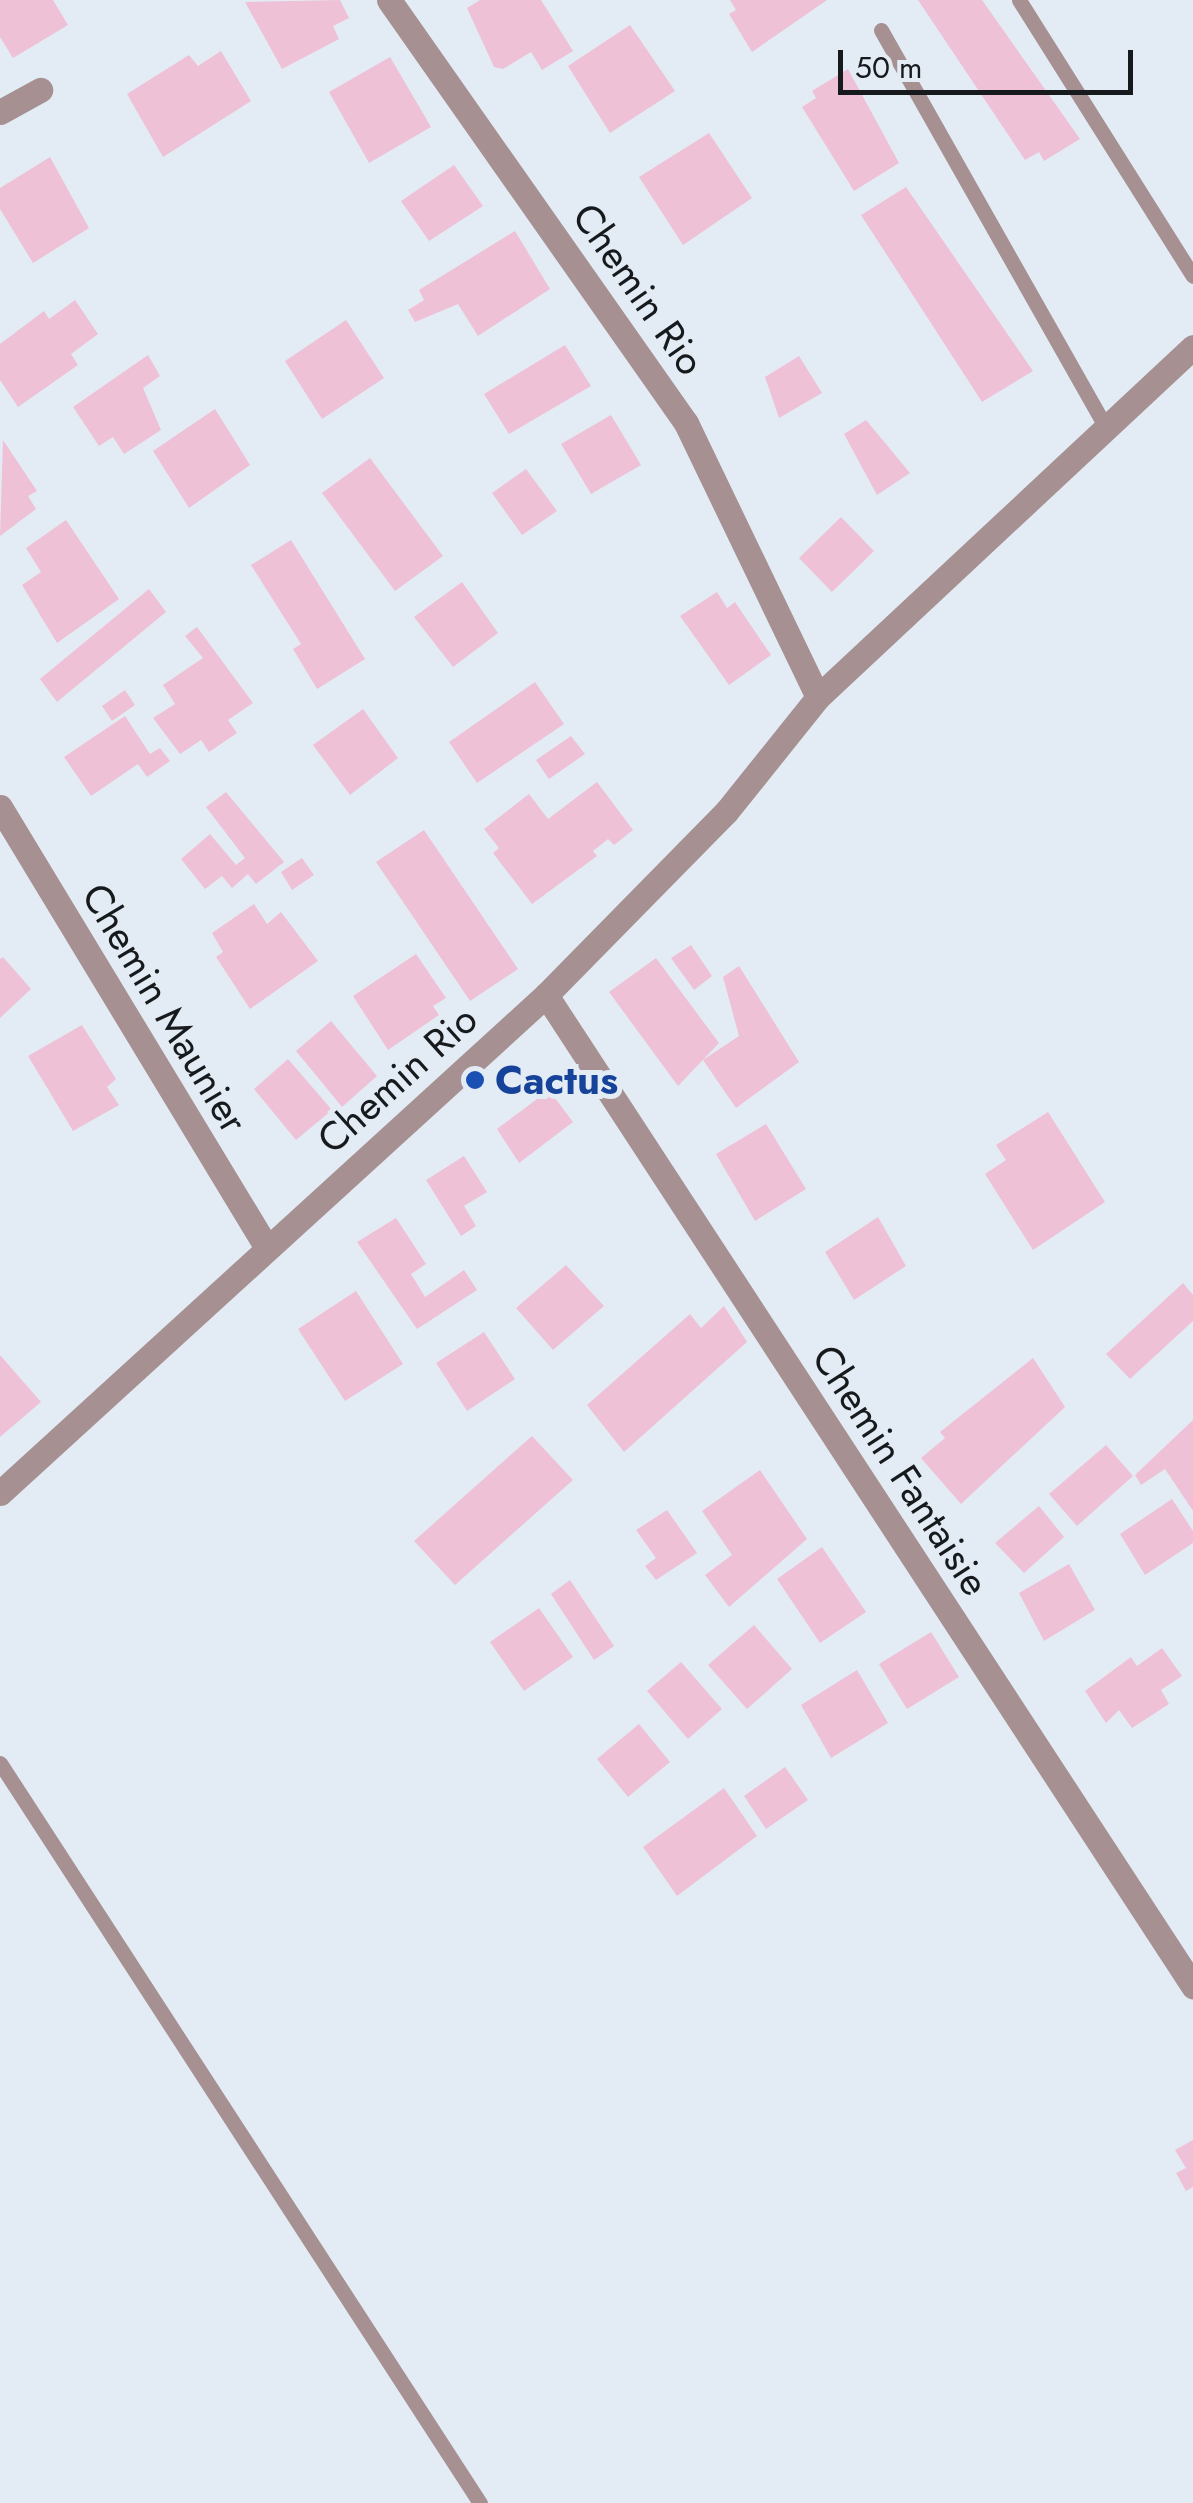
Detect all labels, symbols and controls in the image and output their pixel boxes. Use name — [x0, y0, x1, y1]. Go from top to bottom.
scale bar — [843, 30, 1138, 92]
text: 50 m — [855, 46, 922, 89]
street label: Chemin Rio — [562, 194, 716, 384]
street label: Chemin Maunier — [72, 875, 258, 1141]
street label: Chemin Rio — [307, 995, 487, 1163]
place label: Cactus — [495, 1056, 618, 1104]
marker: Cactus — [464, 1069, 486, 1091]
street label: Chemin Fantaisie — [802, 1336, 1000, 1604]

